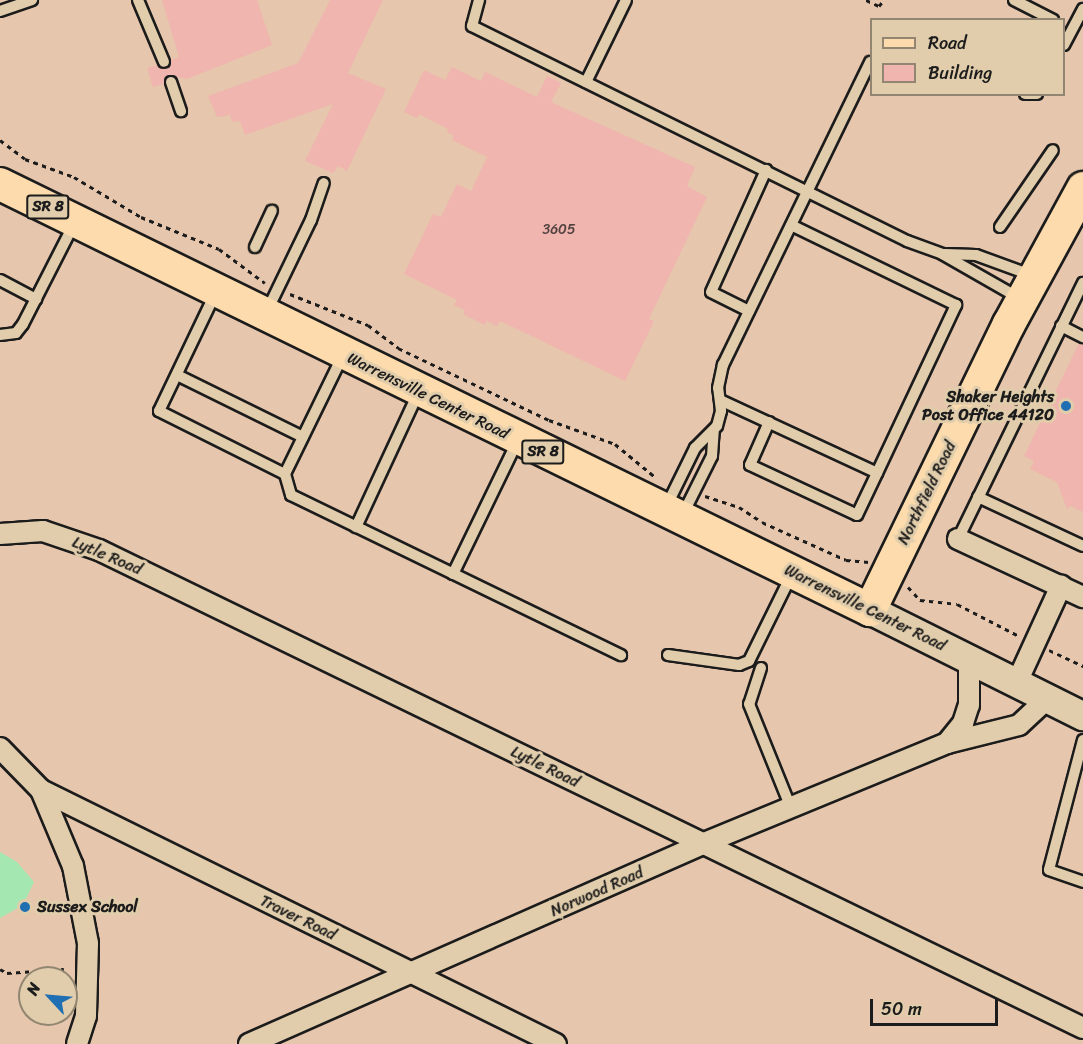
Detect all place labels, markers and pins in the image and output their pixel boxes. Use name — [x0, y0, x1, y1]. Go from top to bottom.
place label: Shaker Heights Post Office 44120 — [922, 387, 1054, 425]
marker: Shaker Heights Post Office 44120 — [1059, 399, 1073, 413]
place label: Sussex School — [37, 897, 138, 917]
marker: Sussex School — [18, 900, 32, 914]

